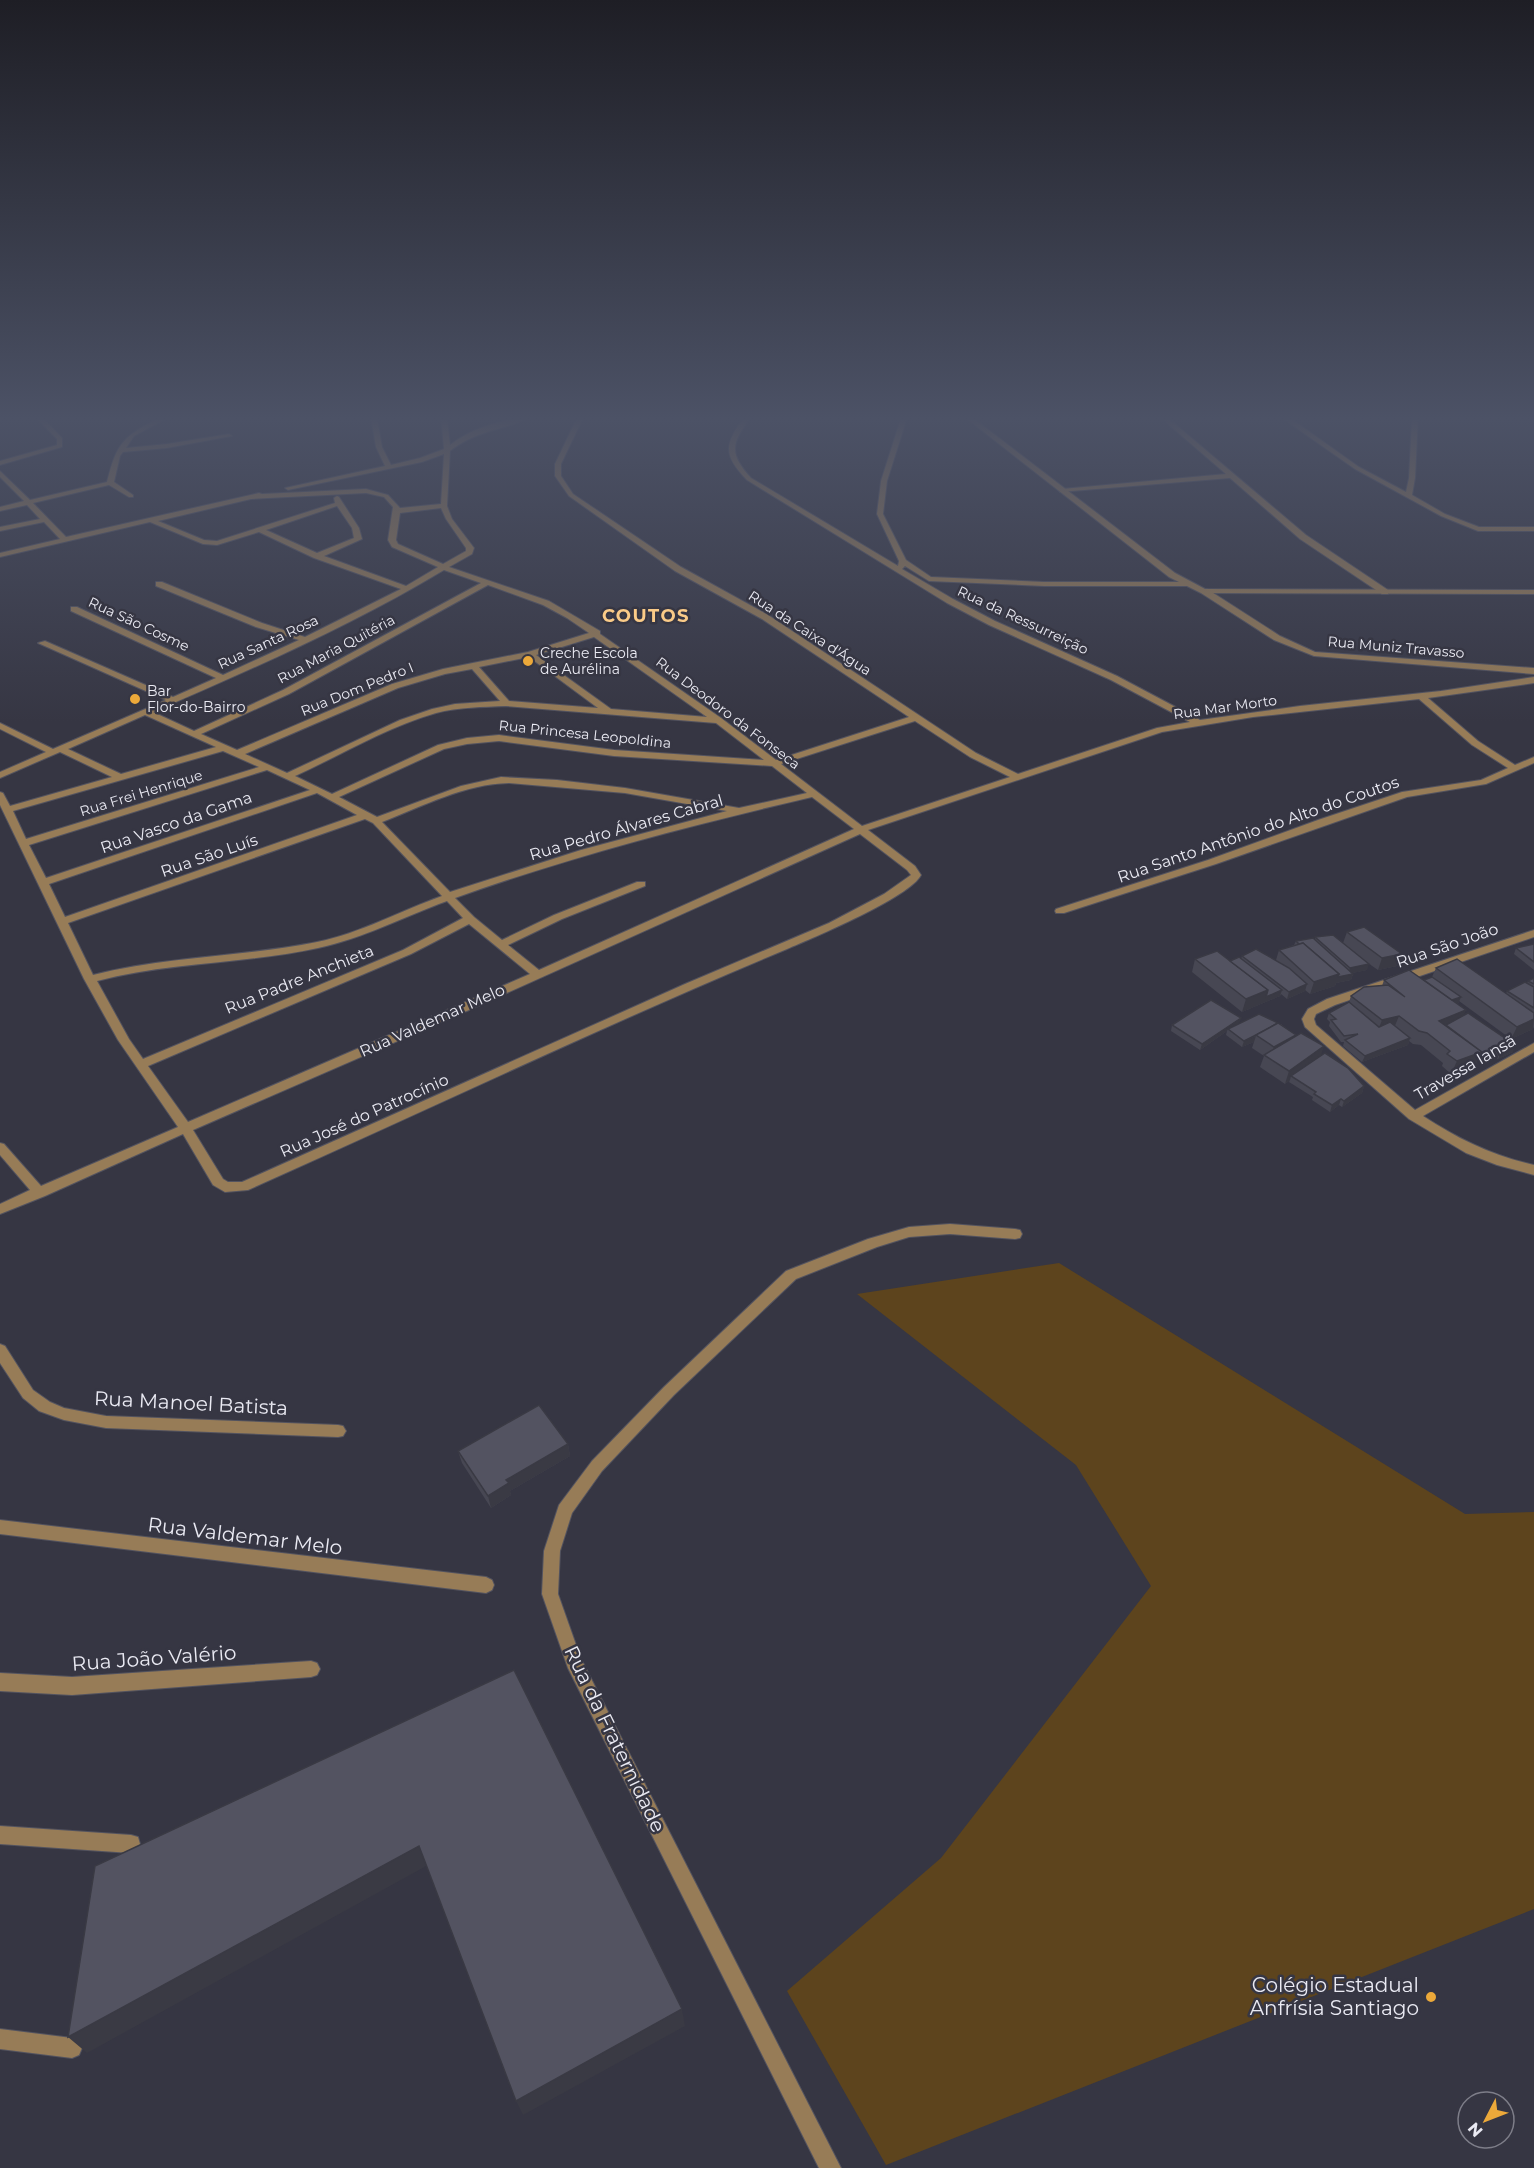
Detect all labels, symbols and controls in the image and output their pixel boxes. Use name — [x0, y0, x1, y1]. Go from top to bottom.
street label: Rua da Ressurreição — [955, 582, 1092, 658]
street label: Rua da Caixa d'Água — [745, 587, 875, 679]
street label: Rua São Cosme — [86, 593, 192, 655]
district label: COUTOS — [602, 605, 690, 627]
street label: Rua Maria Quitéria — [274, 610, 398, 688]
street label: Rua Santa Rosa — [215, 611, 321, 673]
street label: Rua Muniz Travasso — [1327, 632, 1465, 662]
place label: Creche Escola de Aurélina — [540, 644, 638, 678]
street label: Rua Deodoro da Fonseca — [652, 653, 804, 773]
marker: Creche Escola de Aurélina — [521, 654, 535, 668]
street label: Rua Dom Pedro I — [298, 658, 416, 720]
place label: Bar Flor-do-Bairro — [147, 682, 246, 716]
street label: Rua Mar Morto — [1172, 691, 1278, 723]
marker: Bar Flor-do-Bairro — [128, 692, 142, 706]
street label: Rua Princesa Leopoldina — [498, 716, 672, 752]
street label: Rua Frei Henrique — [77, 766, 205, 820]
street label: Rua Santo Antônio do Alto do Coutos — [1115, 772, 1402, 887]
street label: Rua Vasco da Gama — [98, 788, 255, 857]
street label: Rua Pedro Álvares Cabral — [527, 791, 725, 864]
street label: Rua São Luís — [158, 830, 260, 881]
street label: Rua São João — [1394, 919, 1501, 972]
street label: Rua Padre Anchieta — [222, 941, 377, 1018]
street label: Rua Valdemar Melo — [357, 980, 508, 1061]
street label: Travessa Iansã — [1411, 1031, 1519, 1104]
street label: Rua José do Patrocínio — [277, 1070, 451, 1161]
street label: Rua Manoel Batista — [93, 1386, 289, 1420]
street label: Rua Valdemar Melo — [146, 1512, 344, 1560]
street label: Rua João Valério — [71, 1640, 237, 1676]
street label: Rua da Fraternidade — [559, 1642, 671, 1836]
place label: Colégio Estadual Anfrísia Santiago — [1250, 1973, 1419, 2020]
marker: Colégio Estadual Anfrísia Santiago — [1424, 1990, 1438, 2004]
north arrow — [1456, 2090, 1516, 2150]
text: N — [1464, 2119, 1487, 2141]

